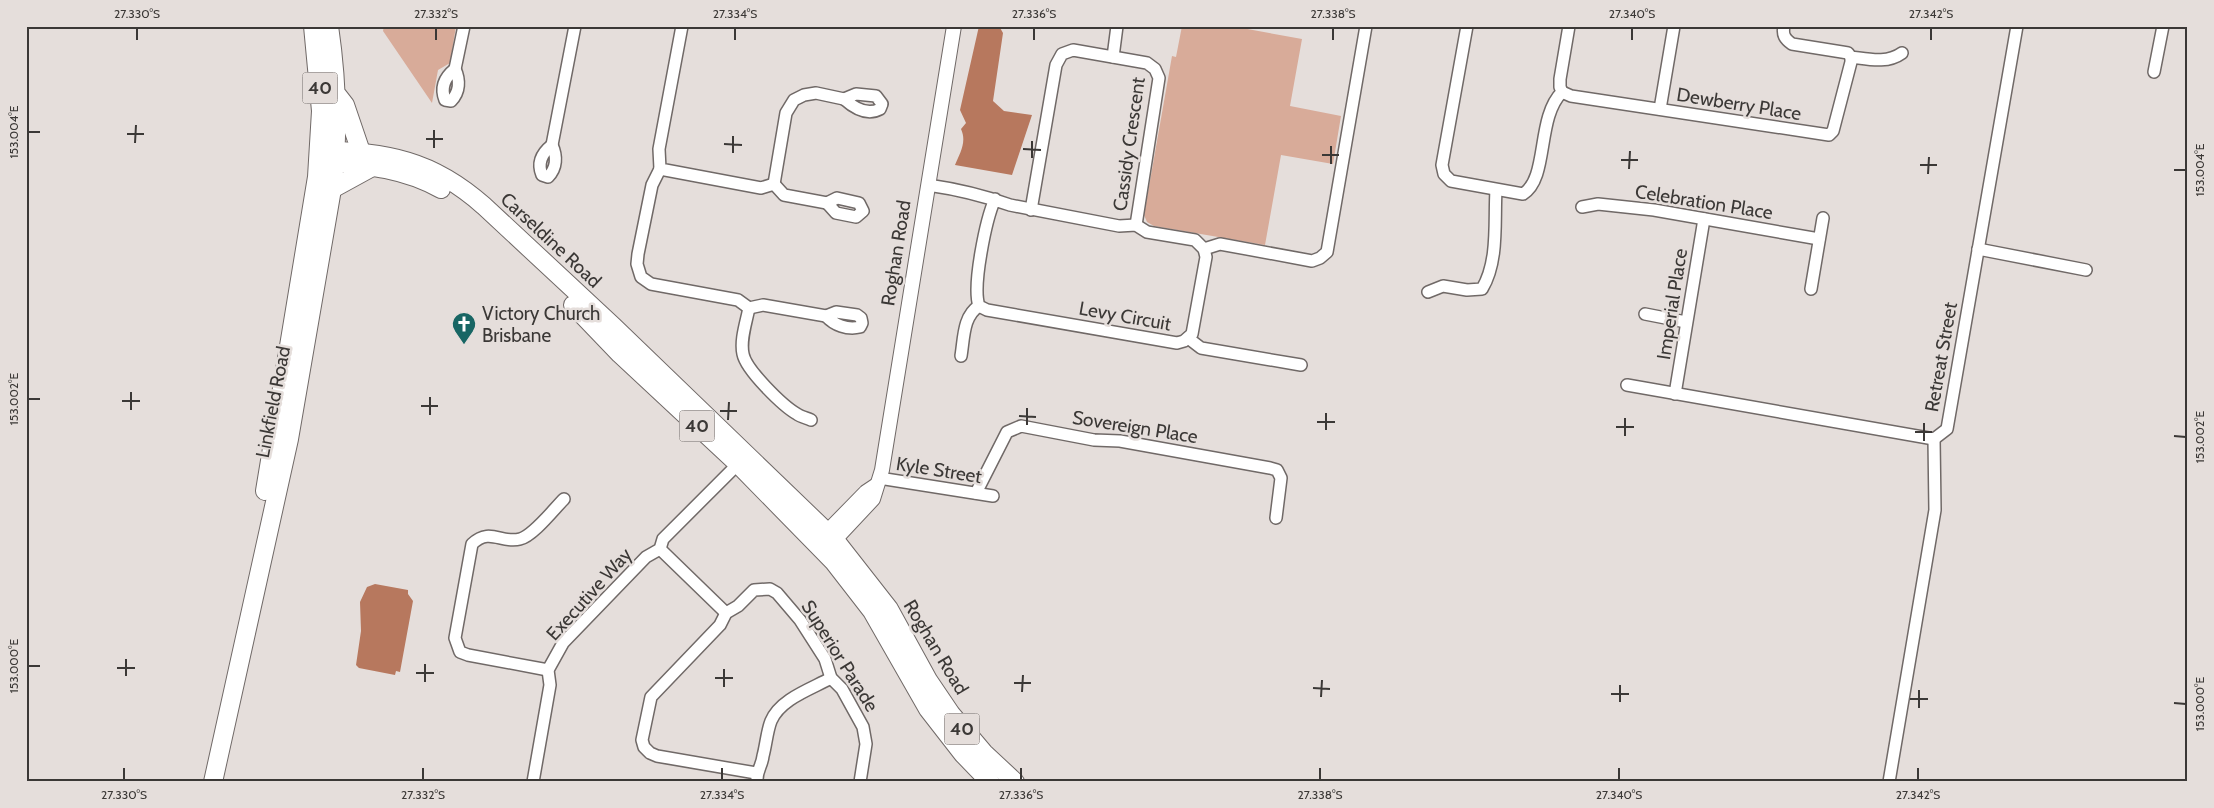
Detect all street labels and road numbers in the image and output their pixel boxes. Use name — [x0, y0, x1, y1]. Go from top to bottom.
road number: 40 — [302, 73, 338, 104]
street label: Cassidy Crescent — [1108, 75, 1150, 212]
street label: Dewberry Place — [1675, 83, 1803, 125]
street label: Celebration Place — [1634, 180, 1775, 224]
street label: Carseldine Road — [496, 188, 606, 292]
street label: Roghan Road — [876, 199, 916, 307]
street label: Imperial Place — [1652, 247, 1692, 361]
street label: Levy Circuit — [1077, 297, 1174, 336]
street label: Retreat Street — [1920, 300, 1962, 414]
street label: Linkfield Road — [251, 344, 295, 460]
street label: Sovereign Place — [1071, 406, 1200, 448]
road number: 40 — [680, 411, 714, 442]
street label: Kyle Street — [894, 452, 984, 488]
street label: Executive Way — [541, 543, 637, 645]
street label: Roghan Road — [899, 595, 973, 699]
street label: Superior Parade — [797, 596, 884, 716]
road number: 40 — [944, 714, 980, 744]

